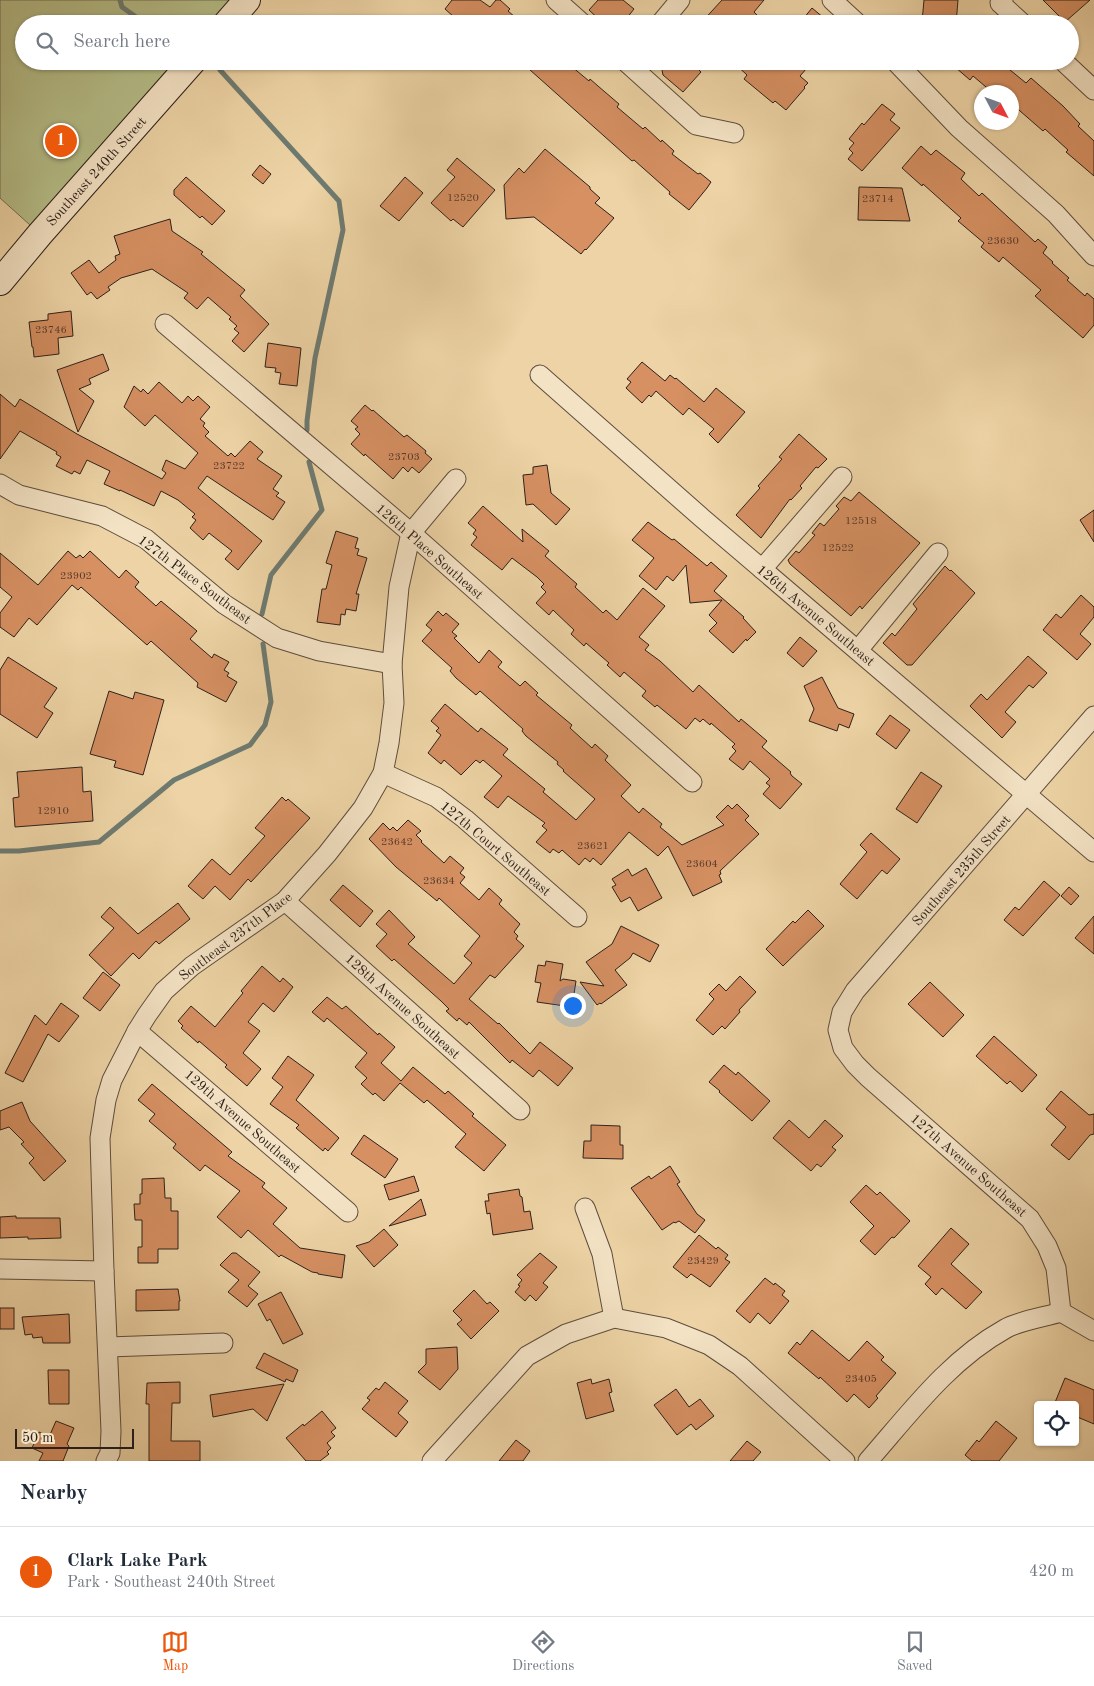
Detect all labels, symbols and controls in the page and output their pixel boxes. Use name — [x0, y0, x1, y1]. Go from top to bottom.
search box — [15, 15, 1079, 70]
icon: search — [33, 29, 61, 57]
text: Search here — [73, 33, 170, 52]
north arrow — [974, 85, 1019, 130]
street label: Southeast 240th Street — [44, 114, 149, 229]
pin: 1 — [45, 122, 77, 160]
house number: 12520 — [447, 193, 479, 204]
house number: 23714 — [862, 194, 894, 205]
house number: 23630 — [987, 236, 1019, 247]
house number: 23746 — [35, 325, 67, 336]
house number: 23703 — [388, 452, 420, 463]
house number: 23722 — [213, 461, 245, 472]
street label: 126th Place Southeast — [373, 501, 486, 602]
house number: 12518 — [845, 516, 877, 527]
street label: 127th Place Southeast — [135, 533, 254, 627]
house number: 12522 — [822, 543, 854, 554]
street label: 126th Avenue Southeast — [754, 562, 877, 669]
house number: 23902 — [60, 571, 92, 582]
street label: 127th Court Southeast — [438, 799, 553, 899]
house number: 12910 — [37, 806, 69, 817]
street label: Southeast 235th Street — [910, 812, 1014, 929]
house number: 23642 — [381, 837, 413, 848]
house number: 23621 — [577, 841, 609, 852]
house number: 23604 — [686, 859, 718, 870]
house number: 23634 — [423, 876, 455, 887]
street label: Southeast 237th Place — [177, 890, 295, 984]
street label: 128th Avenue Southeast — [342, 952, 462, 1062]
your location — [560, 993, 586, 1019]
street label: 129th Avenue Southeast — [181, 1068, 303, 1176]
street label: 127th Avenue Southeast — [907, 1112, 1029, 1220]
house number: 23429 — [687, 1256, 719, 1267]
house number: 23405 — [845, 1374, 877, 1385]
map controls — [1034, 1401, 1079, 1446]
button: locate — [1034, 1401, 1079, 1446]
scale bar — [15, 1426, 134, 1449]
text: 50 m — [22, 1431, 53, 1445]
text: Nearby — [20, 1483, 88, 1504]
text: Clark Lake Park — [67, 1552, 208, 1571]
text: 1 — [31, 1564, 41, 1580]
text: 420 m — [1029, 1564, 1074, 1580]
text: Park · Southeast 240th Street — [67, 1575, 275, 1591]
tab: Map — [161, 1628, 189, 1675]
tab: Directions — [512, 1628, 574, 1675]
tab: Saved — [897, 1628, 933, 1675]

